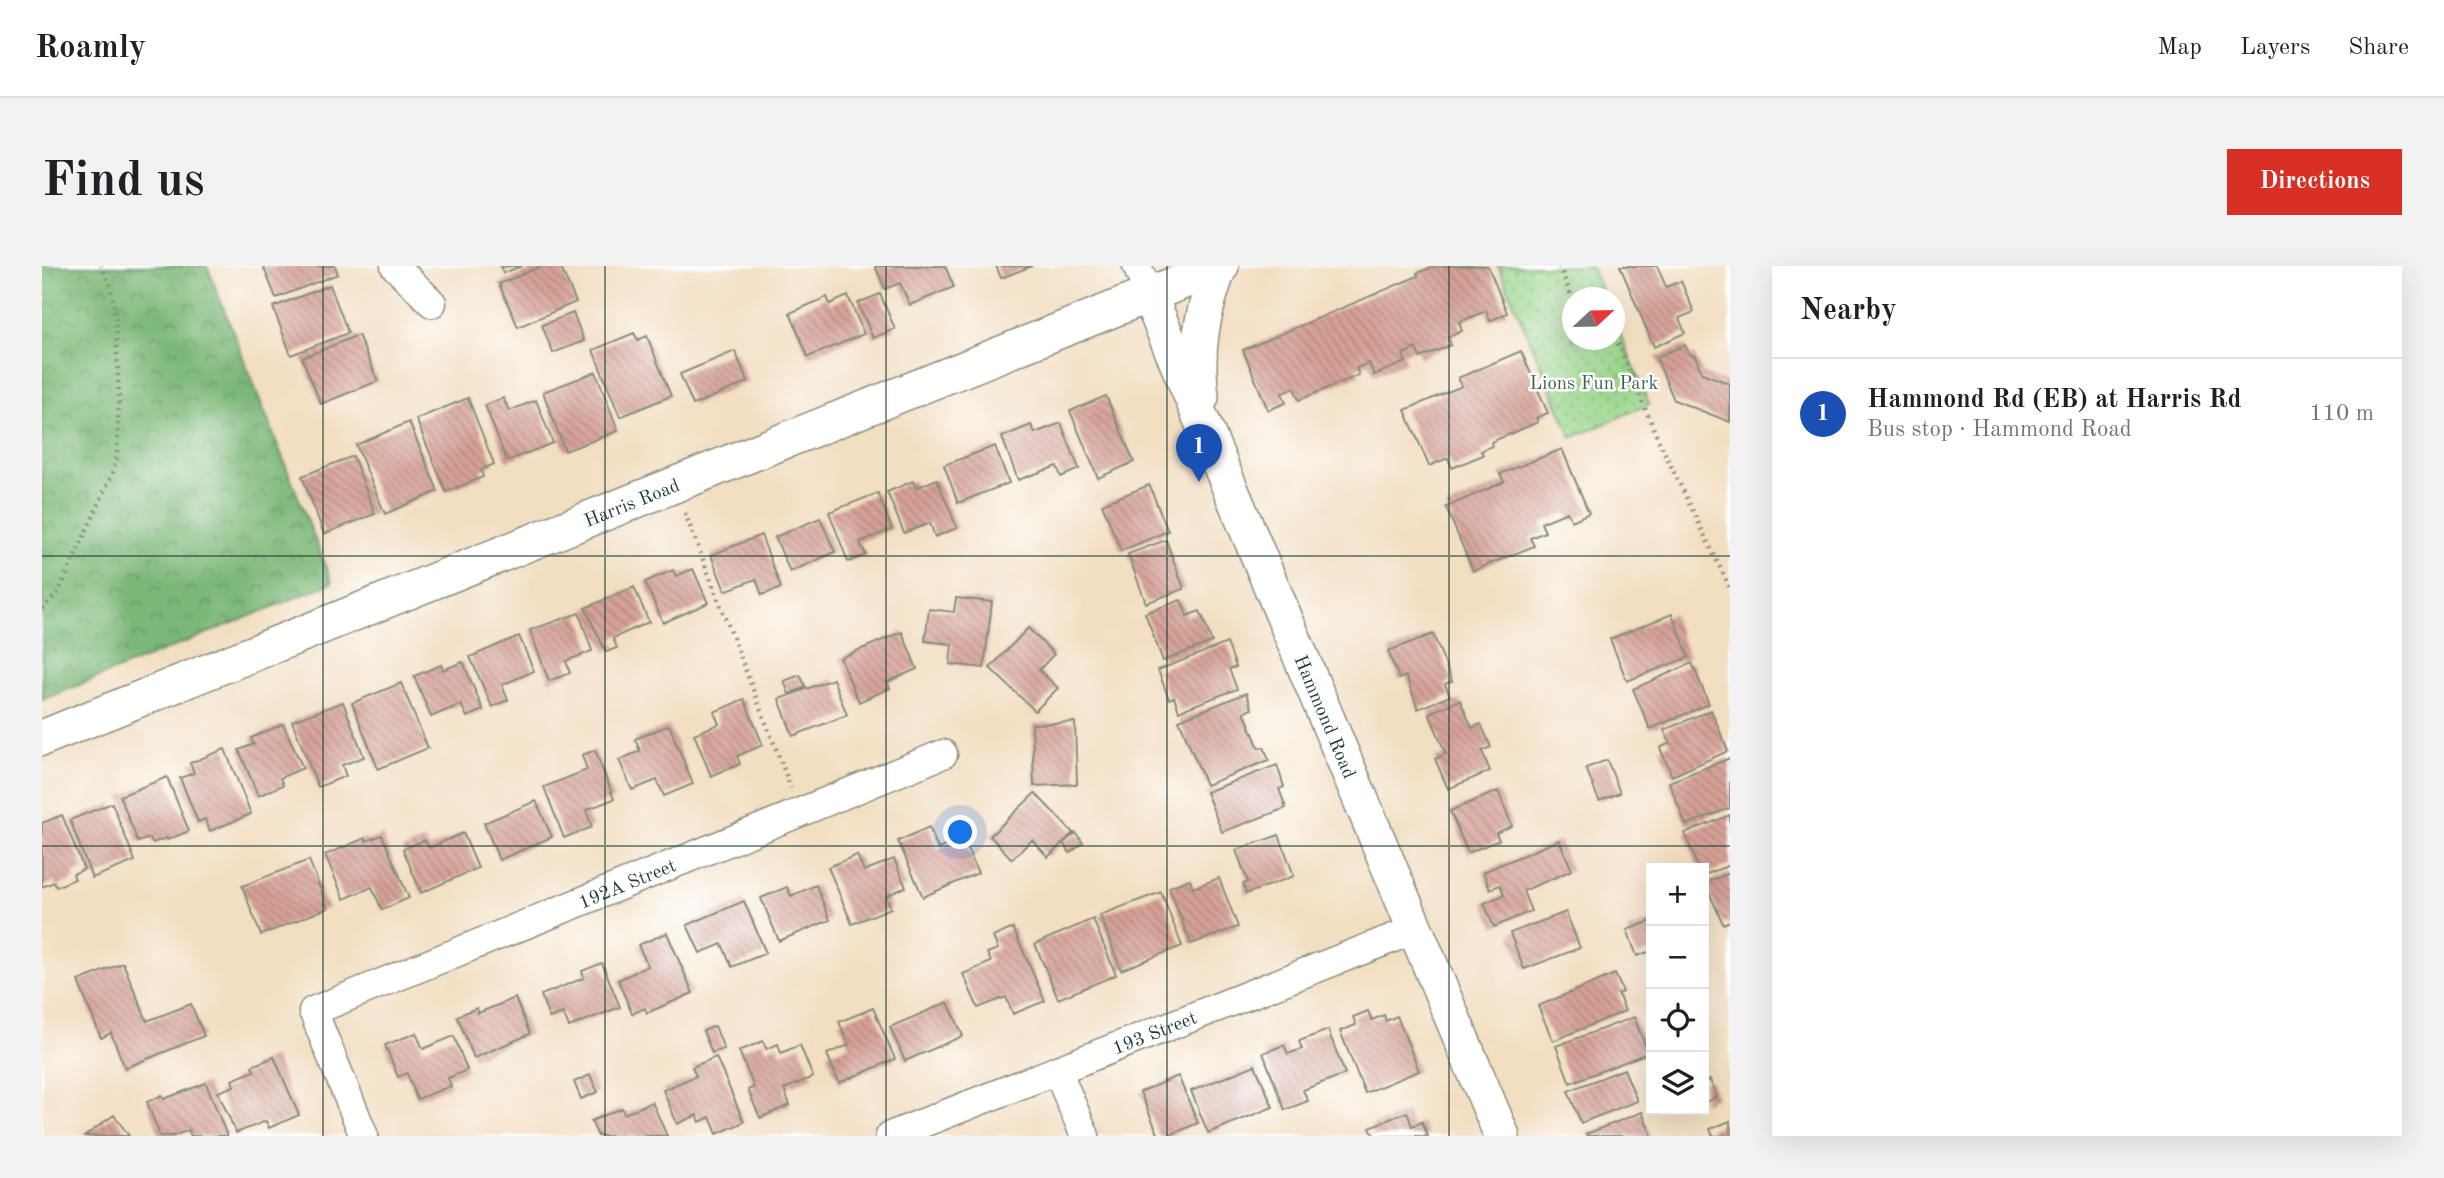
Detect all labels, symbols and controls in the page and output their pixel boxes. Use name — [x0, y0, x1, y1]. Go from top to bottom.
text: Roamly — [35, 32, 146, 65]
text: Map — [2158, 36, 2202, 60]
text: Layers — [2240, 36, 2310, 60]
text: Share — [2348, 36, 2409, 60]
button: Directions — [2227, 149, 2402, 215]
text: Find us — [42, 158, 205, 207]
north arrow — [1562, 287, 1625, 350]
text: Nearby — [1800, 296, 1897, 326]
park label: Lions Fun Park — [1530, 375, 1659, 394]
text: Hammond Rd (EB) at Harris Rd — [1867, 387, 2242, 413]
text: 1 — [1816, 402, 1830, 425]
text: 110 m — [2309, 402, 2374, 425]
text: Bus stop · Hammond Road — [1867, 418, 2132, 441]
pin: 1 — [1176, 424, 1222, 482]
street label: Harris Road — [582, 477, 683, 532]
street label: Hammond Road — [1289, 653, 1358, 782]
your location — [943, 815, 977, 849]
street label: 192A Street — [576, 857, 679, 914]
map controls — [1646, 863, 1709, 1115]
button: + — [1646, 863, 1709, 926]
button: − — [1646, 926, 1709, 989]
button: locate — [1646, 989, 1709, 1052]
street label: 193 Street — [1110, 1009, 1200, 1059]
button: layers — [1646, 1052, 1709, 1115]

